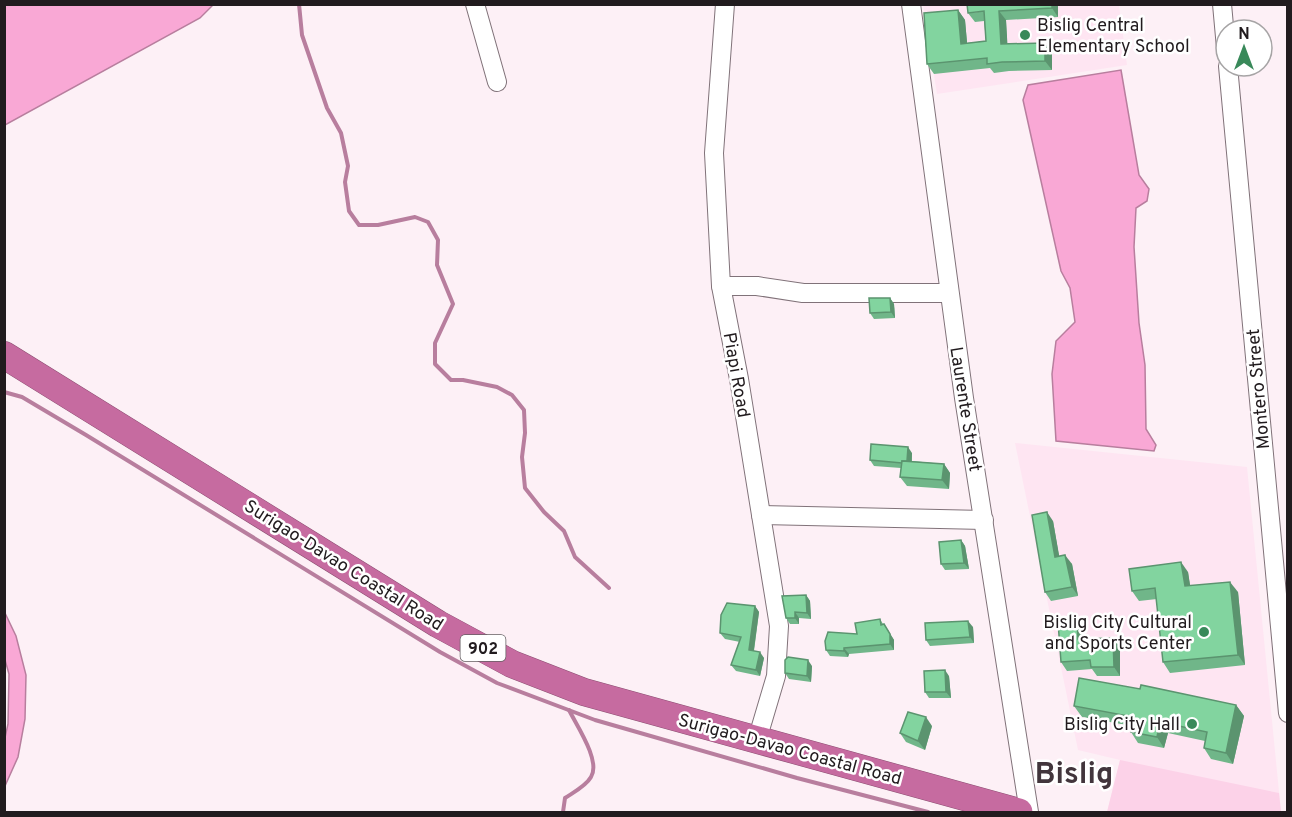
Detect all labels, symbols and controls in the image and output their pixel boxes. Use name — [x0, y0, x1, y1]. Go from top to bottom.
place label: Bislig Central Elementary School — [1037, 15, 1190, 59]
north arrow — [1214, 18, 1274, 78]
text: N — [1238, 25, 1250, 45]
marker: Bislig Central Elementary School — [1018, 28, 1032, 42]
street label: Montero Street — [1243, 327, 1276, 450]
street label: Piapi Road — [717, 331, 754, 420]
street label: Laurente Street — [943, 345, 986, 473]
street label: Surigao-Davao Coastal Road — [239, 495, 447, 637]
place label: Bislig City Cultural and Sports Center — [1043, 612, 1192, 656]
marker: Bislig City Cultural and Sports Center — [1197, 625, 1211, 639]
road number: 902 — [460, 635, 506, 661]
street label: Surigao-Davao Coastal Road — [675, 710, 904, 791]
place label: Bislig City Hall — [1064, 714, 1180, 737]
marker: Bislig City Hall — [1185, 717, 1199, 731]
district label: Bislig — [1035, 757, 1113, 794]

